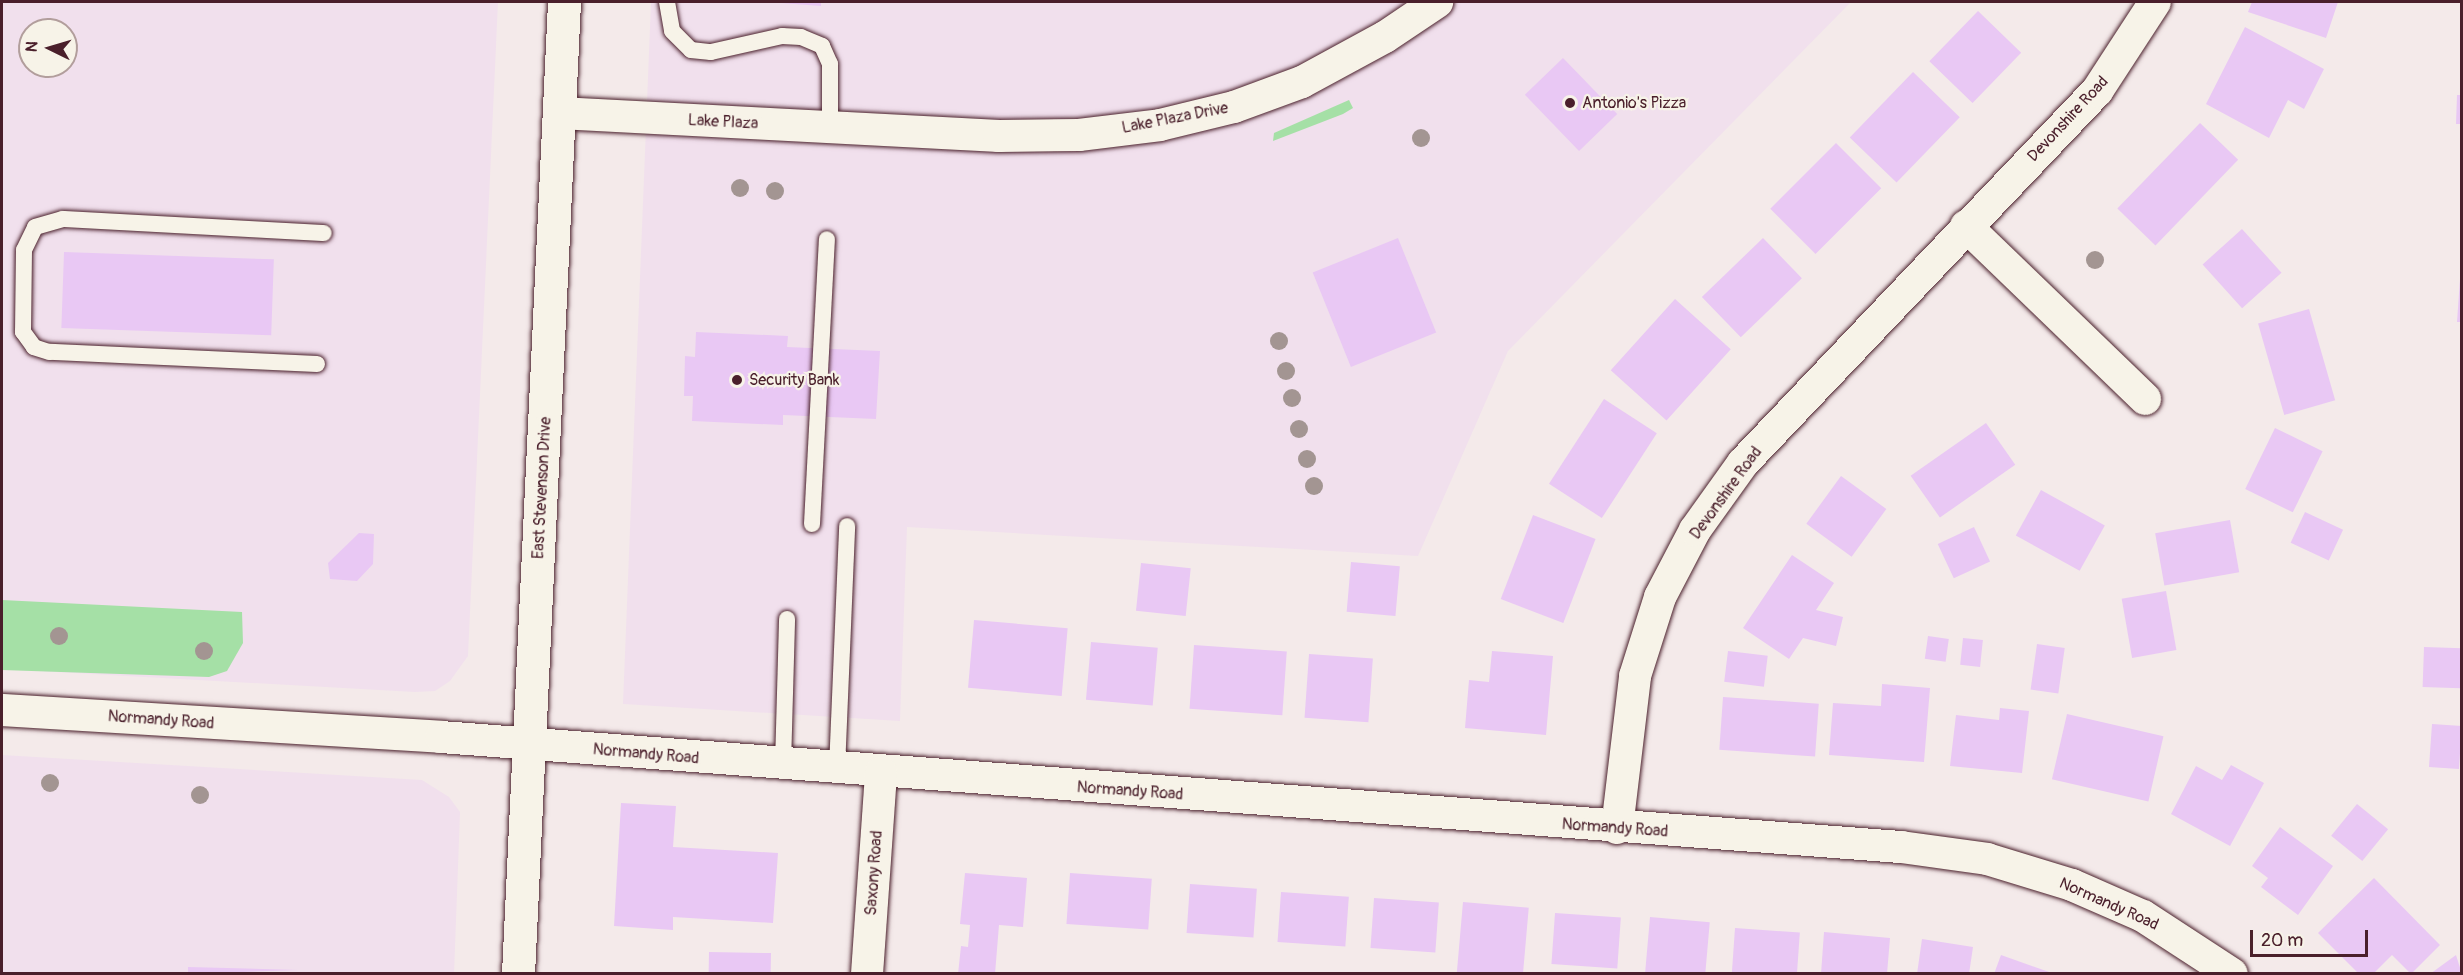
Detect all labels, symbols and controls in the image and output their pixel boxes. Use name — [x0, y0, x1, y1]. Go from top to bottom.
north arrow — [18, 18, 78, 78]
text: N — [22, 40, 42, 53]
street label: Devonshire Road — [2024, 72, 2112, 166]
place label: Antonio's Pizza — [1582, 93, 1686, 113]
marker: Antonio's Pizza — [1563, 96, 1577, 110]
street label: Lake Plaza Drive — [1120, 98, 1230, 138]
street label: Lake Plaza — [687, 111, 759, 133]
place label: Security Bank — [749, 370, 839, 390]
marker: Security Bank — [730, 373, 744, 387]
street label: East Stevenson Drive — [529, 416, 555, 560]
street label: Devonshire Road — [1686, 443, 1766, 543]
street label: Normandy Road — [107, 707, 215, 733]
street label: Normandy Road — [592, 740, 700, 768]
street label: Normandy Road — [1076, 778, 1184, 804]
street label: Normandy Road — [1561, 815, 1669, 841]
street label: Saxony Road — [861, 830, 887, 916]
street label: Normandy Road — [2056, 874, 2162, 934]
scale bar — [2253, 918, 2372, 956]
text: 20 m — [2261, 929, 2303, 952]

